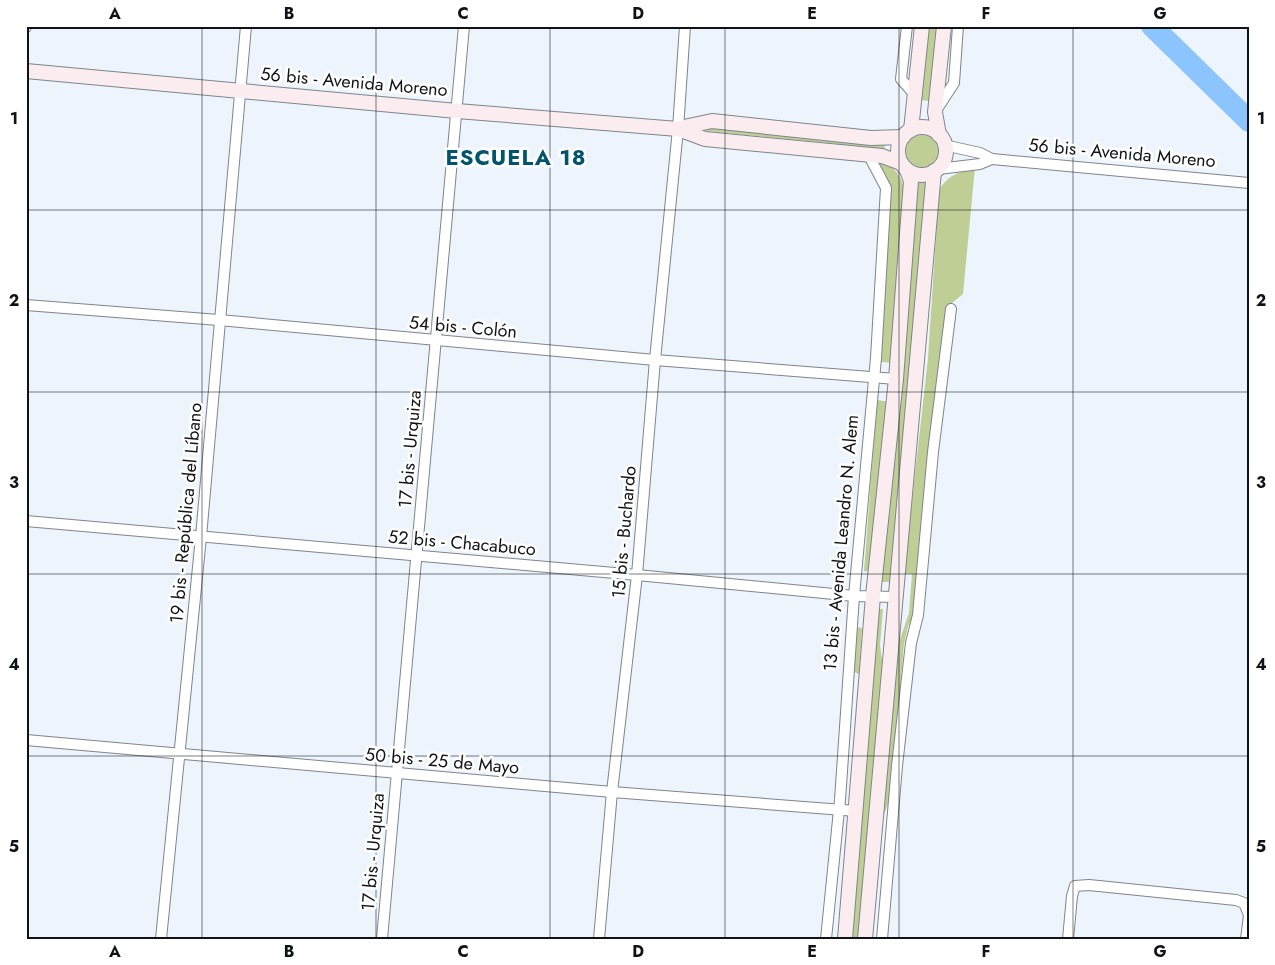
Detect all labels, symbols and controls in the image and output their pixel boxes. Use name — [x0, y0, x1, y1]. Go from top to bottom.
text: A — [108, 2, 121, 25]
text: B — [284, 2, 294, 25]
text: C — [457, 2, 469, 25]
text: D — [632, 2, 644, 25]
text: E — [807, 2, 817, 25]
text: F — [982, 2, 990, 25]
text: G — [1153, 2, 1167, 25]
street label: 56 bis - Avenida Moreno — [259, 61, 449, 103]
text: 1 — [10, 107, 18, 130]
text: 1 — [1257, 107, 1265, 130]
street label: 56 bis - Avenida Moreno — [1027, 132, 1217, 174]
district label: ESCUELA 18 — [445, 141, 587, 173]
text: 2 — [9, 289, 19, 312]
text: 2 — [1256, 289, 1266, 312]
street label: 54 bis - Colón — [408, 309, 518, 345]
street label: 17 bis - Urquiza — [392, 389, 428, 509]
street label: 19 bis - República del Líbano — [163, 401, 209, 624]
street label: 13 bis - Avenida Leandro N. Alem — [817, 414, 865, 672]
street label: 15 bis - Buchardo — [605, 465, 643, 599]
text: 3 — [9, 471, 19, 494]
text: 3 — [1256, 471, 1266, 494]
street label: 52 bis - Chacabuco — [387, 524, 537, 562]
text: 4 — [8, 653, 20, 676]
text: 4 — [1255, 653, 1267, 676]
street label: 50 bis - 25 de Mayo — [364, 741, 520, 781]
street label: 17 bis - Urquiza — [355, 792, 391, 912]
text: 5 — [9, 835, 19, 858]
text: 5 — [1256, 835, 1266, 858]
text: A — [108, 940, 121, 963]
text: B — [284, 940, 294, 963]
text: C — [457, 940, 469, 963]
text: D — [632, 940, 644, 963]
text: E — [807, 940, 817, 963]
text: F — [982, 940, 990, 963]
text: G — [1153, 940, 1167, 963]

